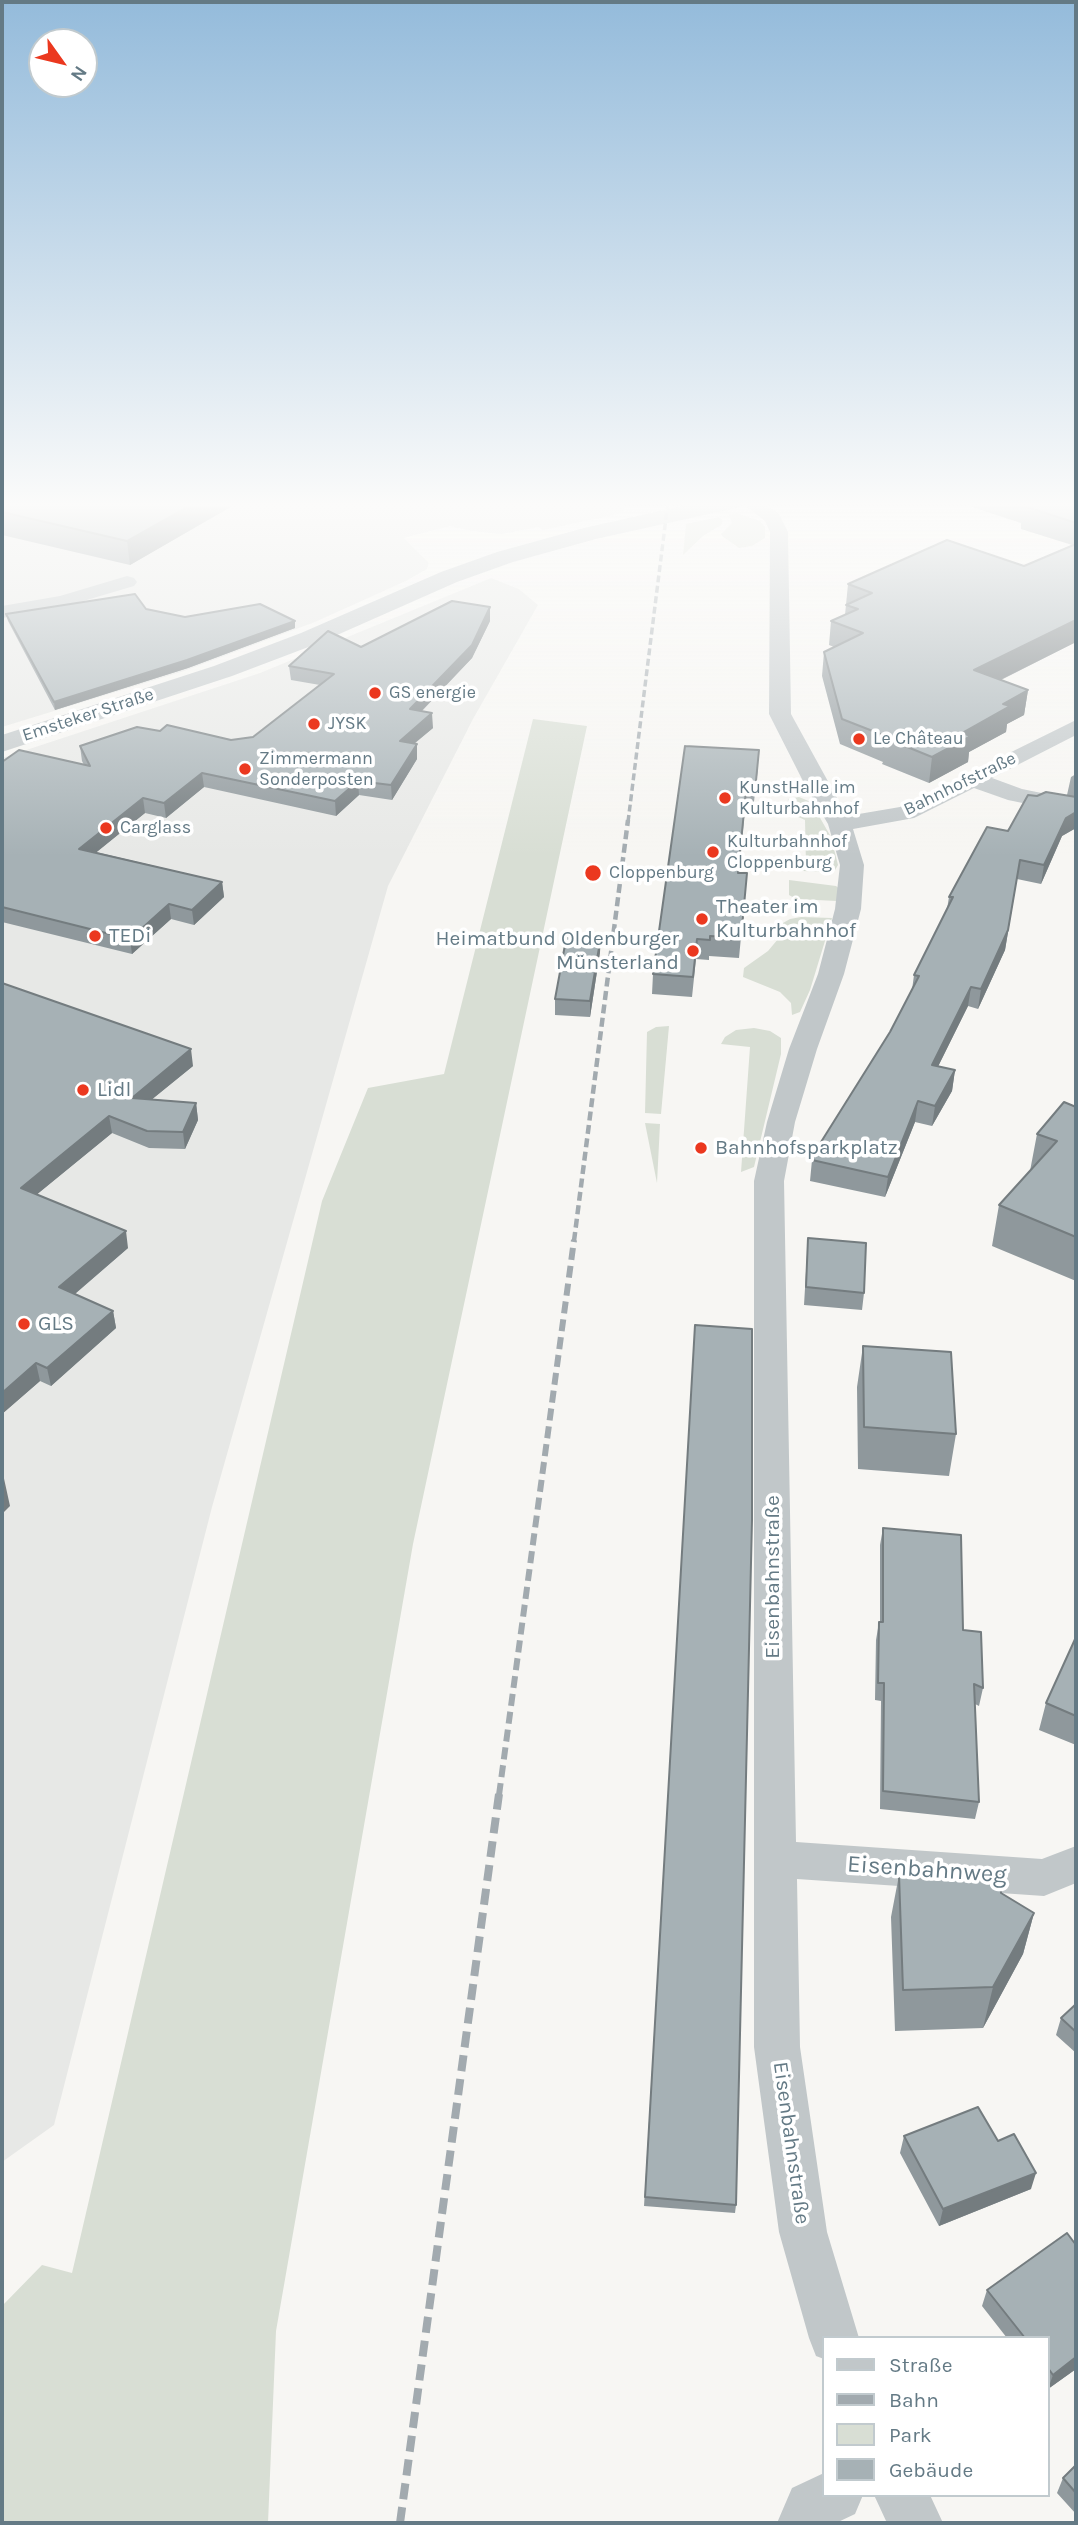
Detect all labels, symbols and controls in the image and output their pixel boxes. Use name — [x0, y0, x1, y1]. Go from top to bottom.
north arrow — [28, 28, 98, 98]
text: N — [66, 62, 92, 85]
place label: GS energie — [389, 682, 476, 704]
street label: Emsteker Straße — [20, 684, 156, 746]
marker: GS energie — [367, 685, 383, 701]
place label: JYSK — [328, 713, 366, 735]
marker: JYSK — [306, 716, 322, 732]
place label: Le Château — [873, 728, 964, 750]
marker: Le Château — [851, 731, 867, 747]
place label: Zimmermann Sonderposten — [259, 748, 374, 790]
street label: Bahnhofstraße — [900, 748, 1020, 820]
marker: Zimmermann Sonderposten — [237, 761, 253, 777]
place label: KunstHalle im Kulturbahnhof — [739, 777, 859, 820]
marker: KunstHalle im Kulturbahnhof — [717, 790, 733, 806]
place label: Carglass — [120, 817, 191, 839]
marker: Carglass — [98, 820, 114, 836]
place label: Kulturbahnhof Cloppenburg — [727, 831, 847, 874]
marker: Kulturbahnhof Cloppenburg — [705, 844, 721, 860]
place label: Cloppenburg — [609, 862, 714, 884]
marker: Cloppenburg — [583, 863, 603, 883]
place label: Theater im Kulturbahnhof — [716, 894, 856, 944]
marker: Theater im Kulturbahnhof — [694, 911, 710, 927]
place label: TEDi — [109, 923, 151, 949]
place label: Heimatbund Oldenburger Münsterland — [436, 926, 679, 976]
marker: TEDi — [87, 928, 103, 944]
marker: Heimatbund Oldenburger Münsterland — [685, 943, 701, 959]
place label: Lidl — [97, 1077, 131, 1103]
marker: Lidl — [75, 1082, 91, 1098]
place label: Bahnhofsparkplatz — [715, 1135, 898, 1161]
marker: Bahnhofsparkplatz — [693, 1140, 709, 1156]
place label: GLS — [38, 1311, 74, 1337]
marker: GLS — [16, 1316, 32, 1332]
street label: Eisenbahnstraße — [760, 1495, 786, 1659]
street label: Eisenbahnweg — [846, 1850, 1008, 1890]
street label: Eisenbahnstraße — [767, 2060, 815, 2226]
legend — [822, 2336, 1050, 2497]
text: Straße — [889, 2353, 952, 2377]
text: Bahn — [889, 2388, 939, 2412]
text: Park — [889, 2423, 932, 2447]
text: Gebäude — [889, 2458, 973, 2482]

